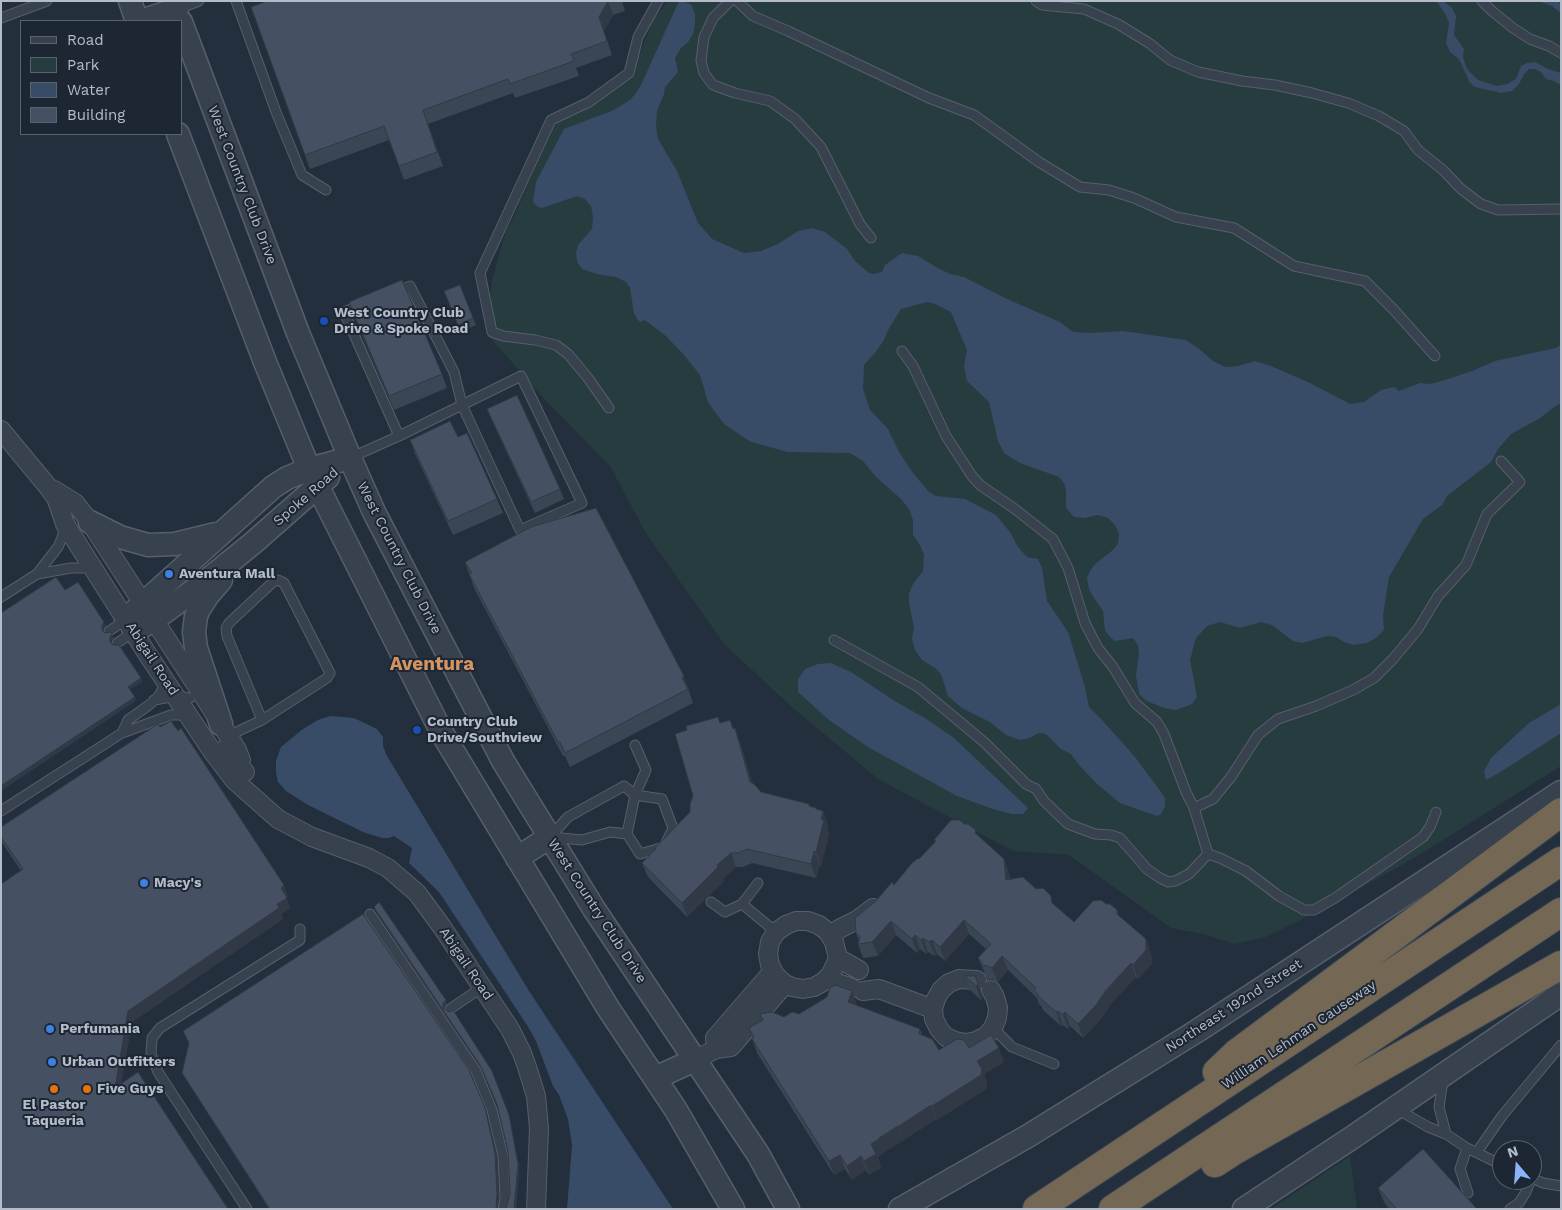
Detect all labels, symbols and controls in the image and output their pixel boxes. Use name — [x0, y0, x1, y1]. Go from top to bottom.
legend — [20, 20, 182, 135]
text: Road — [67, 31, 104, 49]
text: Park — [67, 56, 99, 74]
text: Water — [67, 81, 110, 99]
street label: West Country Club Drive — [204, 103, 280, 267]
text: Building — [67, 106, 125, 124]
place label: West Country Club Drive & Spoke Road — [334, 305, 468, 338]
marker: West Country Club Drive & Spoke Road — [318, 315, 330, 327]
street label: Spoke Road — [270, 464, 342, 530]
street label: West Country Club Drive — [353, 479, 445, 637]
place label: Aventura Mall — [179, 566, 275, 582]
marker: Aventura Mall — [163, 568, 175, 580]
street label: Abigail Road — [122, 619, 182, 699]
district label: Aventura — [390, 653, 474, 675]
place label: Country Club Drive/Southview — [427, 714, 542, 746]
marker: Country Club Drive/Southview — [411, 724, 423, 736]
street label: West Country Club Drive — [544, 836, 650, 986]
place label: Macy's — [154, 875, 201, 891]
marker: Macy's — [138, 877, 150, 889]
street label: Abigail Road — [436, 924, 496, 1004]
street label: Northeast 192nd Street — [1163, 956, 1305, 1056]
street label: William Lehman Causeway — [1219, 977, 1379, 1093]
place label: Perfumania — [60, 1021, 140, 1037]
marker: Perfumania — [44, 1023, 56, 1035]
place label: Urban Outfitters — [62, 1054, 175, 1070]
marker: Urban Outfitters — [46, 1056, 58, 1068]
place label: Five Guys — [97, 1081, 163, 1097]
marker: El Pastor Taqueria — [48, 1083, 60, 1095]
marker: Five Guys — [81, 1083, 93, 1095]
place label: El Pastor Taqueria — [23, 1097, 85, 1130]
north arrow — [1492, 1140, 1542, 1190]
text: N — [1505, 1142, 1520, 1161]

